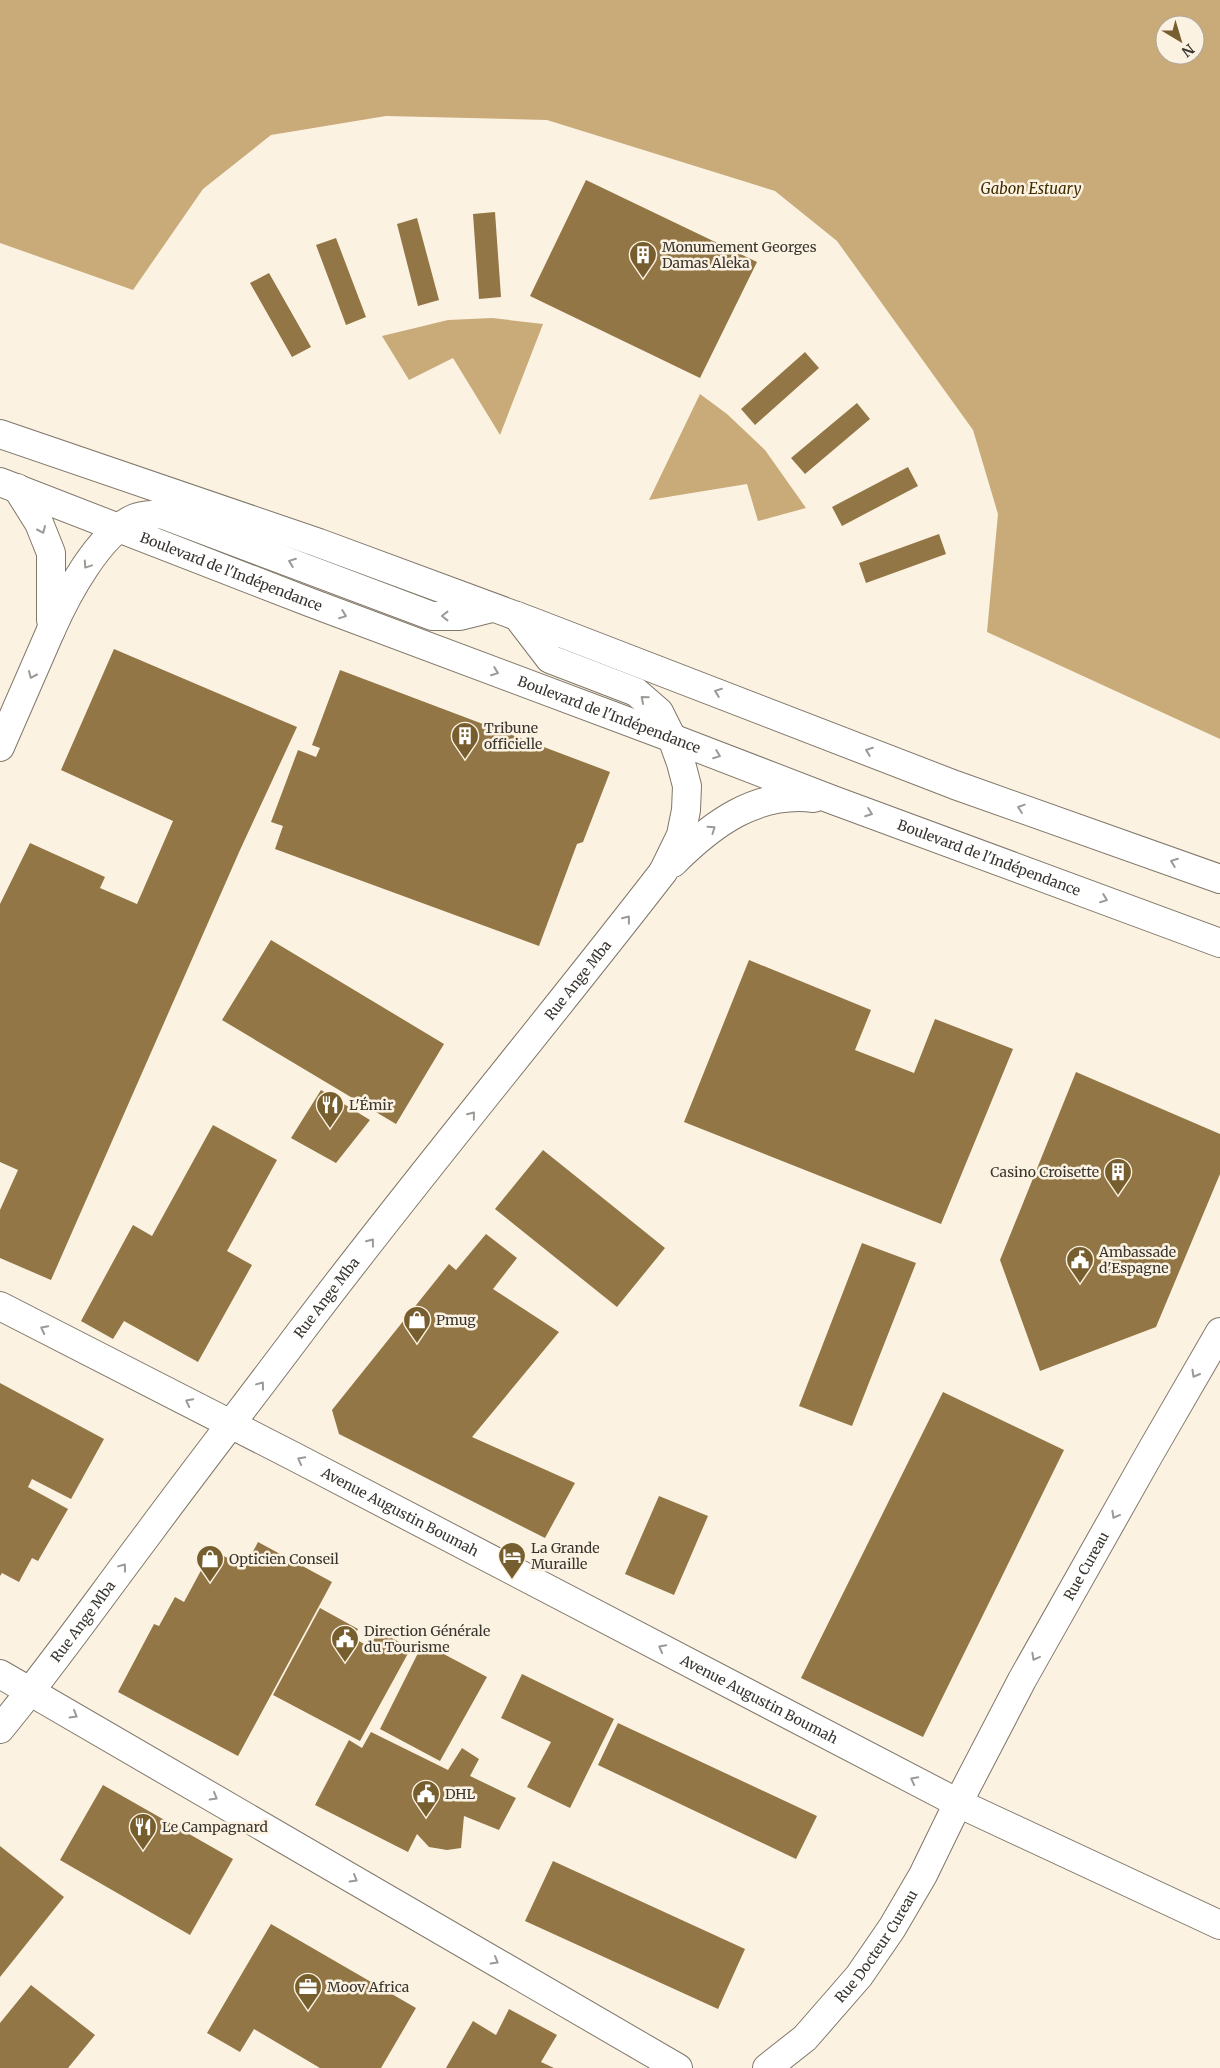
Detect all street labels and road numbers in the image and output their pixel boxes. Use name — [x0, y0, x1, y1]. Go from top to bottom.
street label: Boulevard de l'Indépendance — [138, 528, 325, 615]
street label: Boulevard de l'Indépendance — [515, 672, 703, 757]
street label: Boulevard de l'Indépendance — [895, 816, 1083, 900]
street label: Rue Ange Mba — [541, 936, 615, 1024]
street label: Rue Ange Mba — [290, 1253, 364, 1342]
street label: Avenue Augustin Boumah — [318, 1463, 482, 1560]
street label: Rue Cureau — [1060, 1528, 1113, 1603]
street label: Rue Ange Mba — [47, 1577, 120, 1666]
street label: Avenue Augustin Boumah — [677, 1650, 841, 1748]
street label: Rue Docteur Cureau — [831, 1886, 921, 2006]

